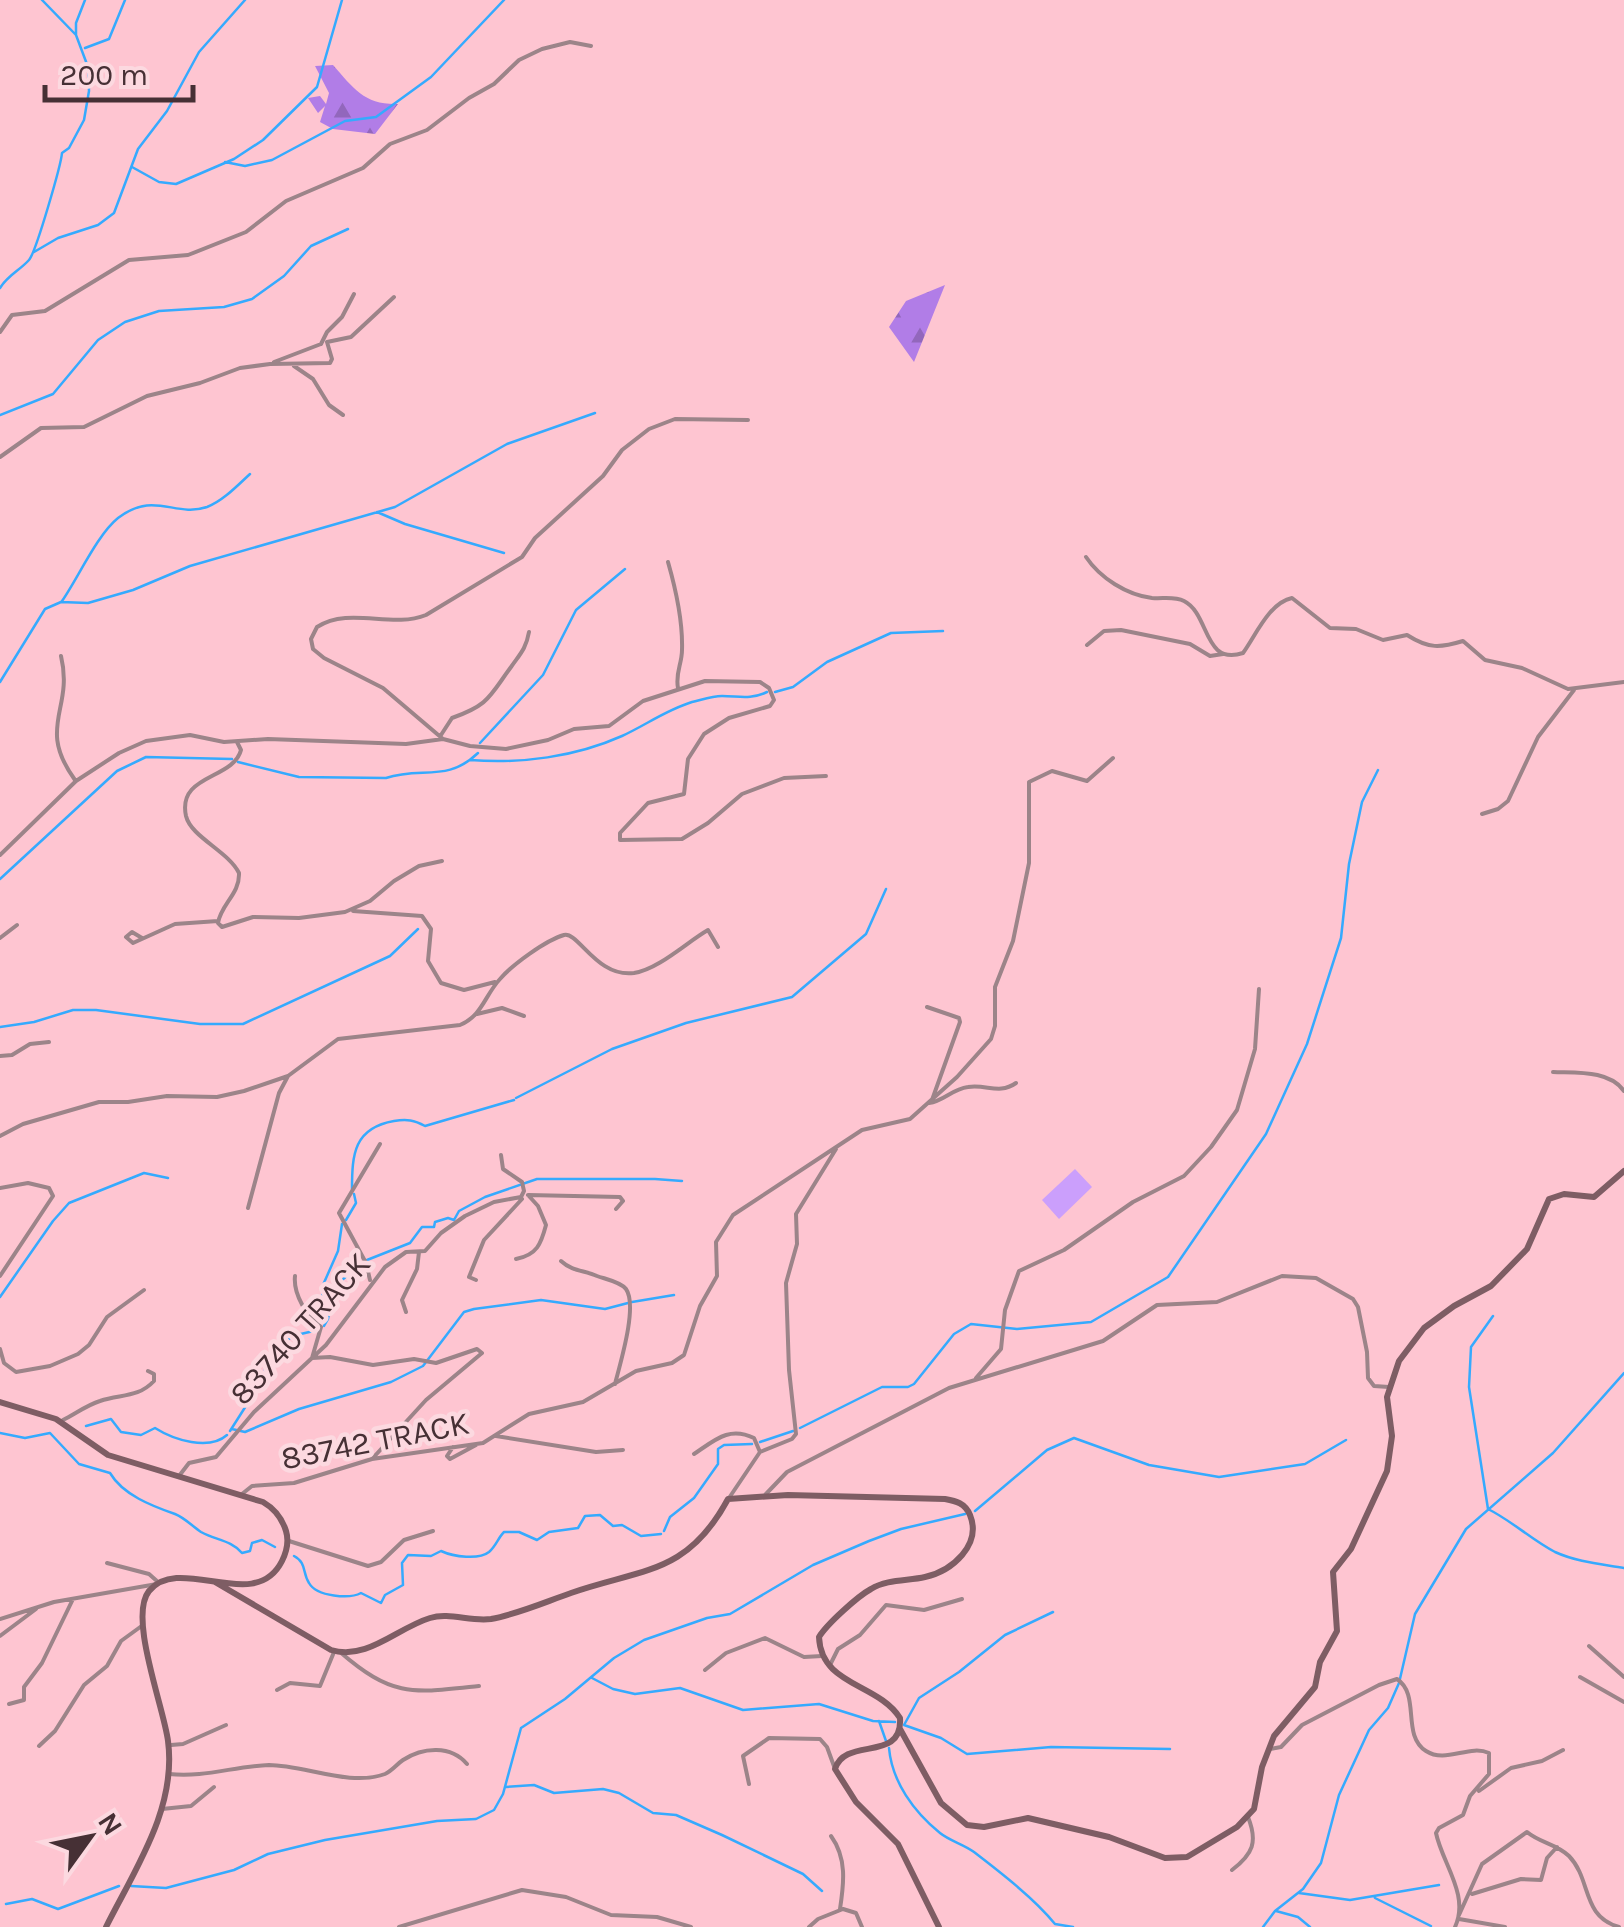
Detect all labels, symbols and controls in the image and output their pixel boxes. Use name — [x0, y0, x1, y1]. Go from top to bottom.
scale bar — [45, 40, 192, 102]
text: 200 m — [60, 57, 148, 93]
street label: 83740 TRACK — [222, 1246, 378, 1412]
street label: 83742 TRACK — [278, 1405, 472, 1477]
north arrow — [40, 1787, 140, 1887]
text: N — [91, 1806, 130, 1841]

